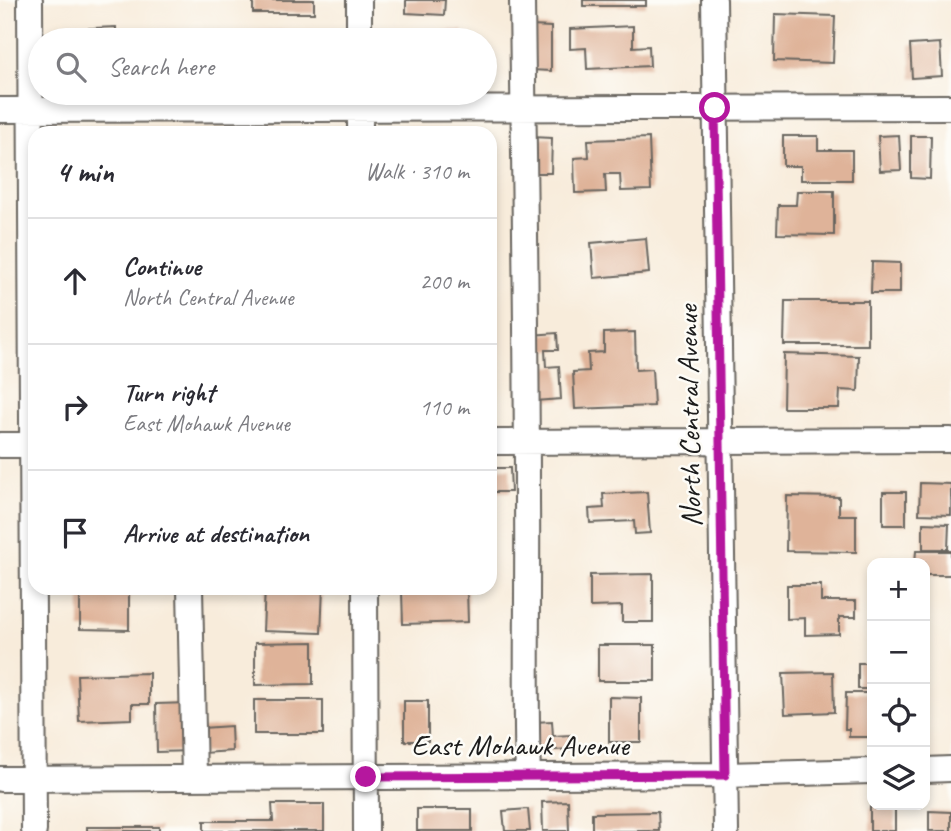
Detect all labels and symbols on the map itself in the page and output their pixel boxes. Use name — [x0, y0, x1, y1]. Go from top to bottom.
route start — [699, 92, 730, 123]
street label: North Central Avenue — [668, 302, 710, 527]
street label: East Mohawk Avenue — [411, 726, 631, 764]
route end — [350, 761, 381, 792]

